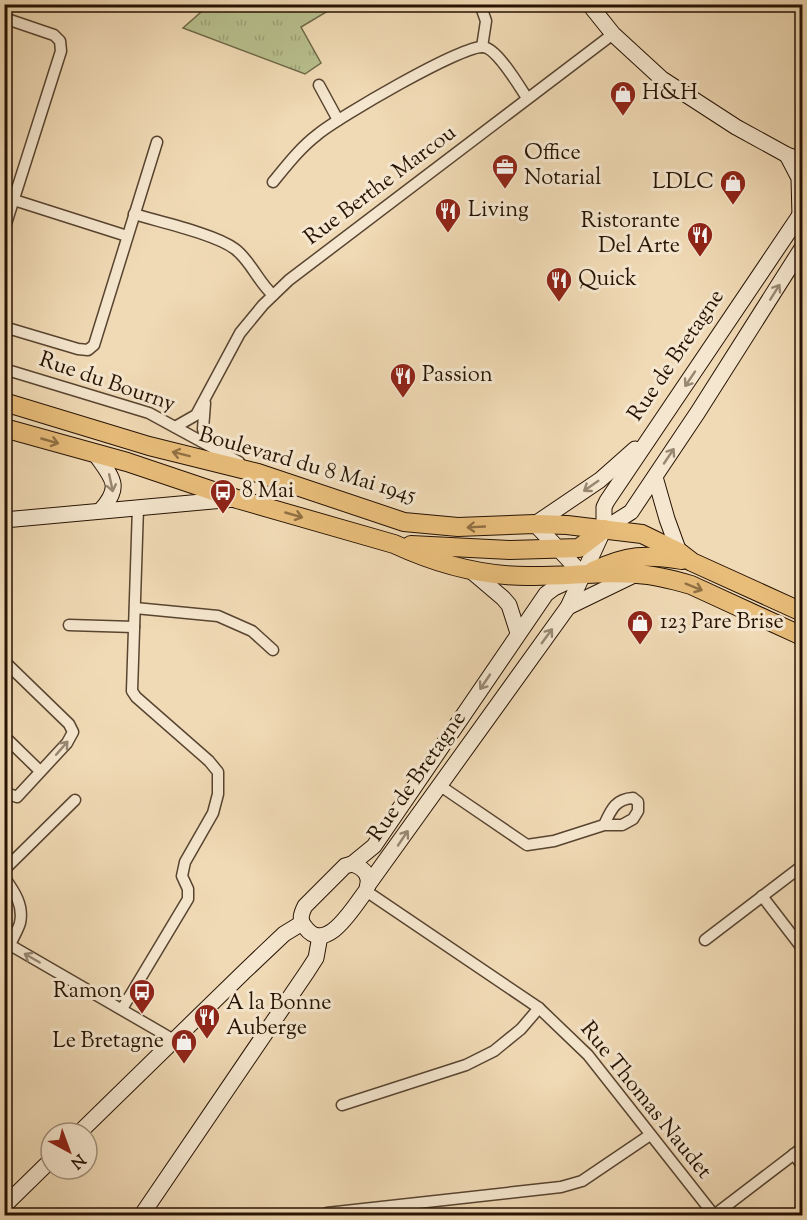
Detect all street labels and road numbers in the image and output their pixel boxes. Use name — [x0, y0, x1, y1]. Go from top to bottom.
street label: Rue Berthe Marcou — [298, 118, 464, 254]
street label: Rue de Bretagne — [621, 284, 733, 428]
street label: Rue du Bourny — [34, 345, 180, 421]
street label: Boulevard du 8 Mai 1945 — [196, 422, 418, 510]
street label: Rue de Bretagne — [361, 705, 475, 849]
street label: Rue Thomas Naudet — [571, 1015, 719, 1187]

